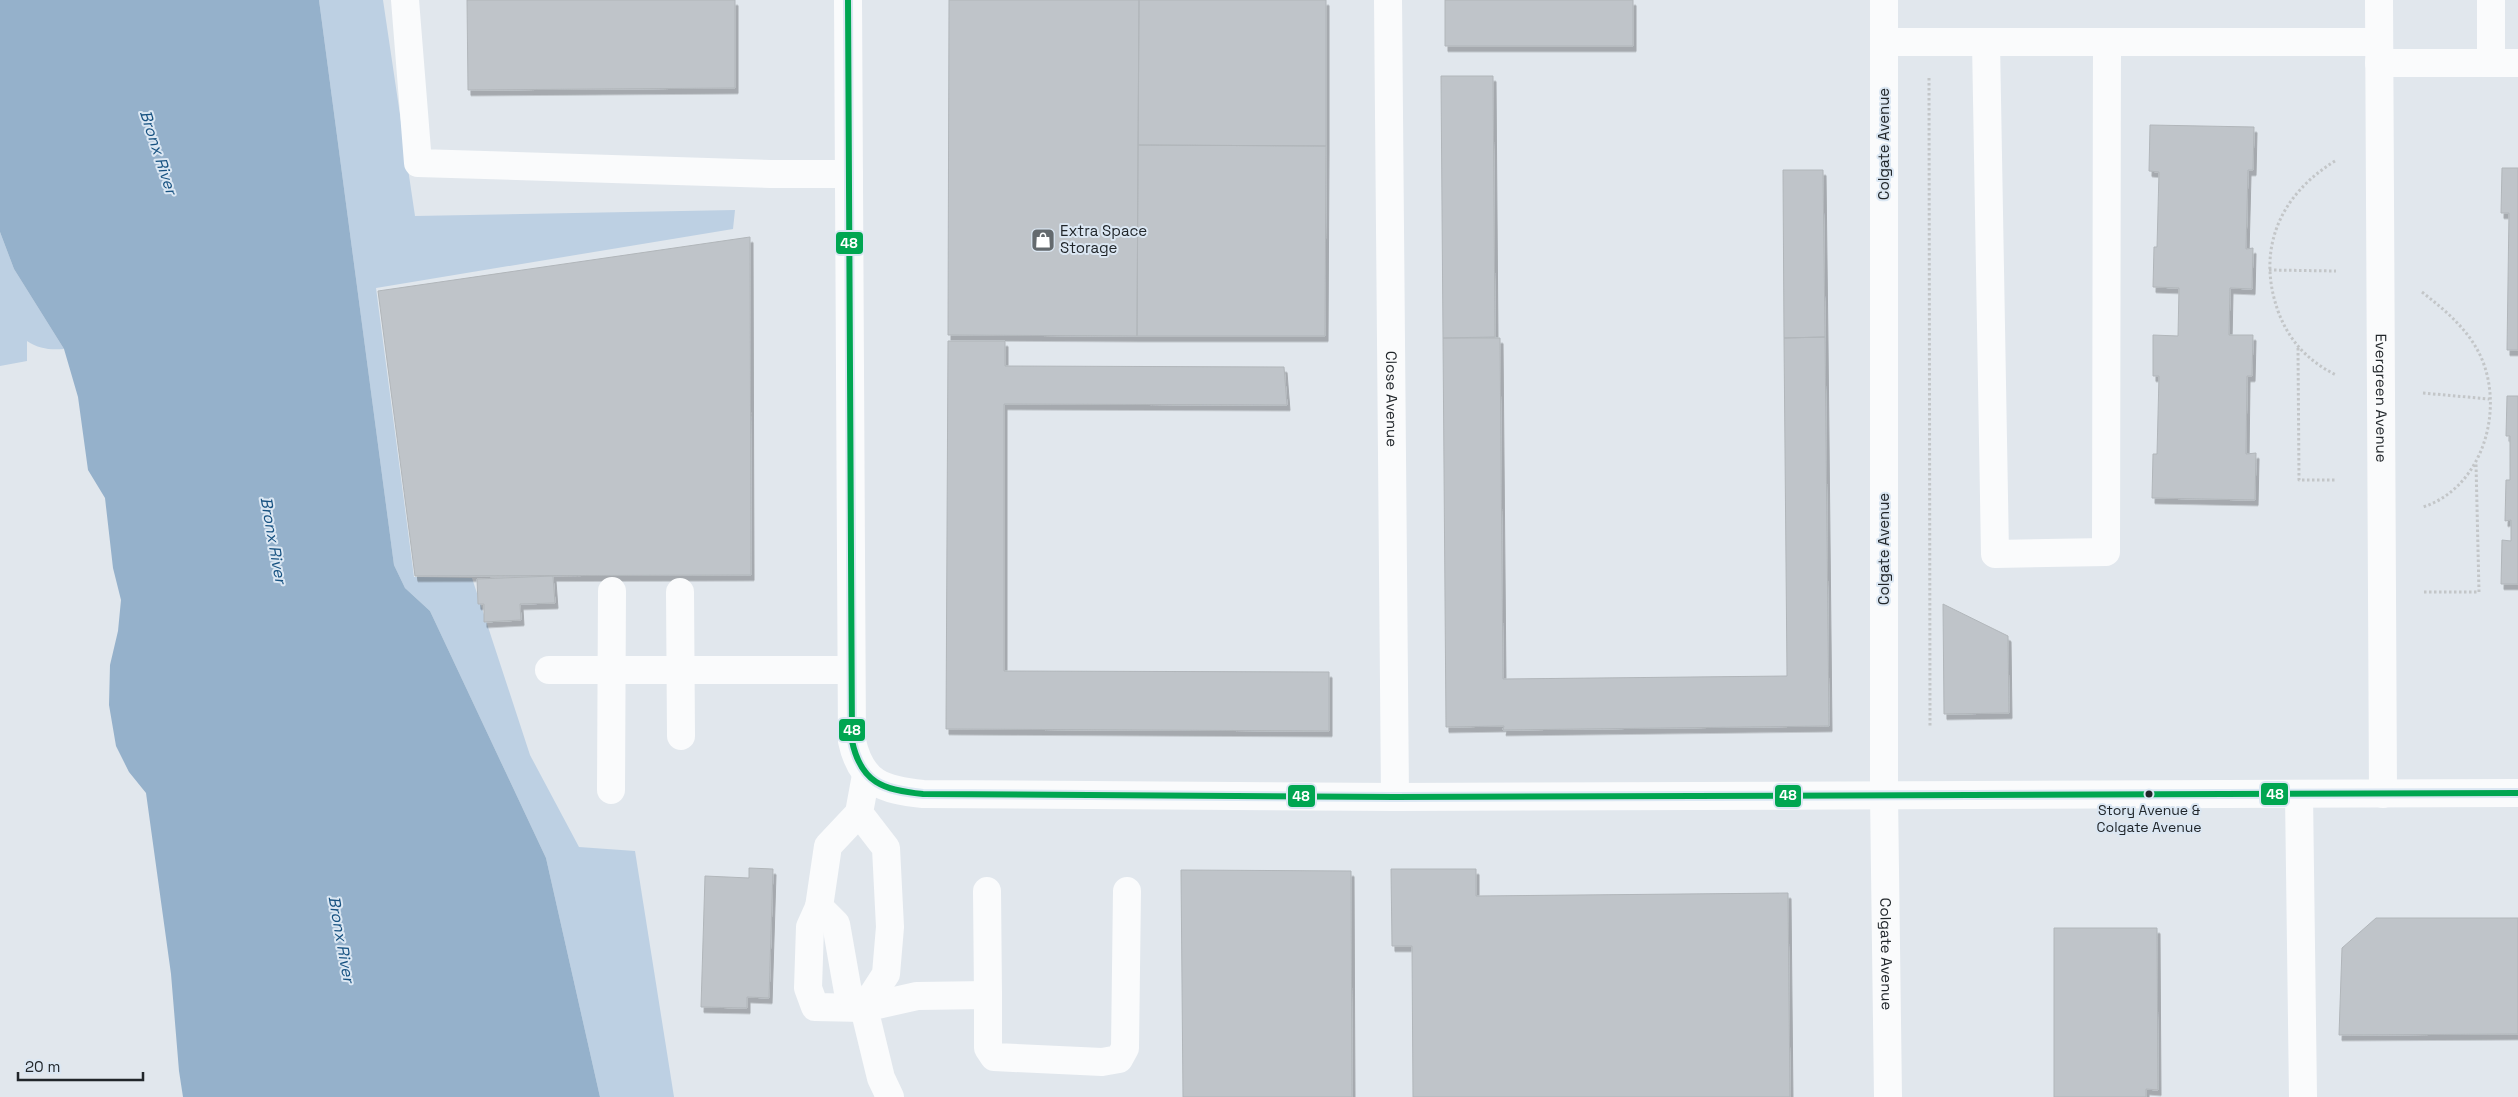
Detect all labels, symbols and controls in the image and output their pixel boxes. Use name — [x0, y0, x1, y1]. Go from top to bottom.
street label: Colgate Avenue — [1874, 88, 1893, 200]
water label: Bronx River — [135, 107, 183, 199]
place label: Extra Space Storage — [1060, 221, 1147, 257]
shop icon: Extra Space Storage — [1030, 227, 1056, 253]
line badge: 48 — [835, 231, 864, 255]
text: 48 — [840, 234, 858, 252]
street label: Evergreen Avenue — [2372, 333, 2391, 463]
street label: Close Avenue — [1382, 351, 1402, 447]
street label: Colgate Avenue — [1874, 493, 1893, 605]
water label: Bronx River — [256, 495, 292, 587]
line badge: 48 — [838, 718, 866, 742]
text: 48 — [843, 721, 861, 739]
line badge: 48 — [2260, 782, 2289, 806]
line badge: 48 — [1287, 784, 1316, 808]
line badge: 48 — [1774, 784, 1802, 808]
text: 48 — [2266, 785, 2284, 803]
text: 48 — [1779, 786, 1797, 804]
text: 48 — [1292, 787, 1310, 805]
marker: Story Avenue & Colgate Avenue — [2144, 789, 2154, 799]
place label: Story Avenue & Colgate Avenue — [2097, 801, 2202, 836]
water label: Bronx River — [324, 894, 360, 986]
street label: Colgate Avenue — [1876, 898, 1897, 1011]
scale bar — [18, 1050, 142, 1082]
text: 20 m — [25, 1057, 60, 1076]

